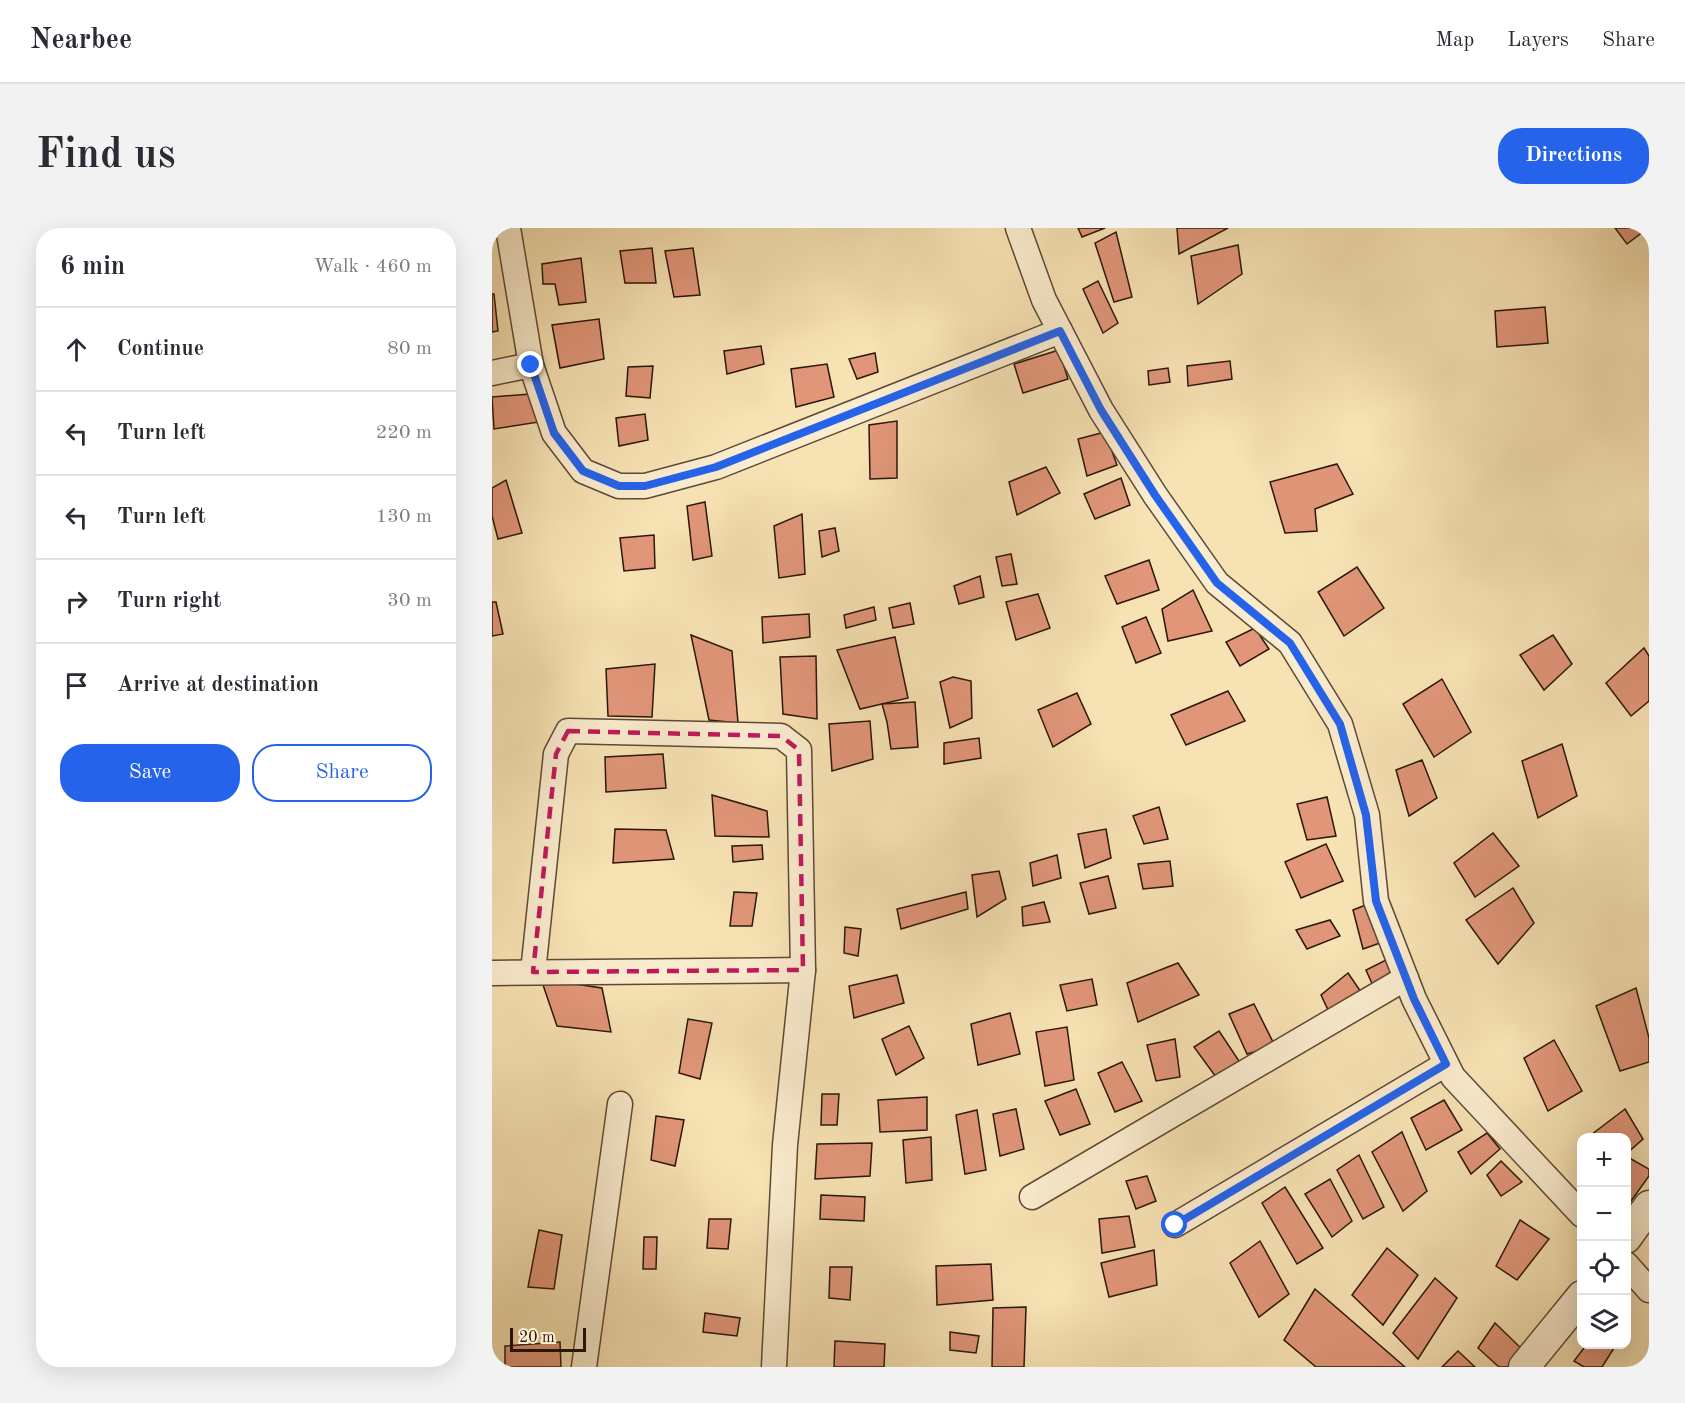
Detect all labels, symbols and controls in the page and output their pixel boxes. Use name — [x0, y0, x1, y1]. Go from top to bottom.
text: Nearbee — [30, 27, 132, 55]
text: Map — [1435, 30, 1474, 51]
text: Layers — [1507, 30, 1569, 51]
text: Share — [1602, 30, 1655, 51]
button: Directions — [1498, 128, 1649, 184]
text: Find us — [36, 135, 175, 177]
text: 6 min — [60, 254, 125, 280]
text: Walk · 460 m — [313, 257, 432, 277]
icon: ahead — [60, 333, 93, 366]
text: Continue — [117, 338, 204, 360]
text: 80 m — [387, 339, 432, 359]
route end — [517, 351, 543, 377]
icon: left — [60, 417, 93, 450]
text: Turn left — [117, 422, 206, 444]
text: 220 m — [376, 423, 432, 443]
icon: left — [60, 501, 93, 534]
text: Turn left — [117, 506, 206, 528]
text: 130 m — [376, 507, 432, 527]
icon: right — [60, 585, 93, 618]
text: Turn right — [117, 590, 221, 612]
text: 30 m — [387, 591, 432, 611]
icon: arrive — [60, 669, 93, 702]
text: Arrive at destination — [117, 674, 319, 696]
button: Save — [60, 744, 240, 802]
button: Share — [252, 744, 432, 802]
map controls — [1577, 1133, 1631, 1349]
button: + — [1577, 1133, 1631, 1187]
button: − — [1577, 1187, 1631, 1241]
route start — [1161, 1211, 1187, 1237]
button: locate — [1577, 1241, 1631, 1295]
button: layers — [1577, 1295, 1631, 1349]
scale bar — [510, 1325, 586, 1352]
text: 20 m — [519, 1330, 555, 1346]

